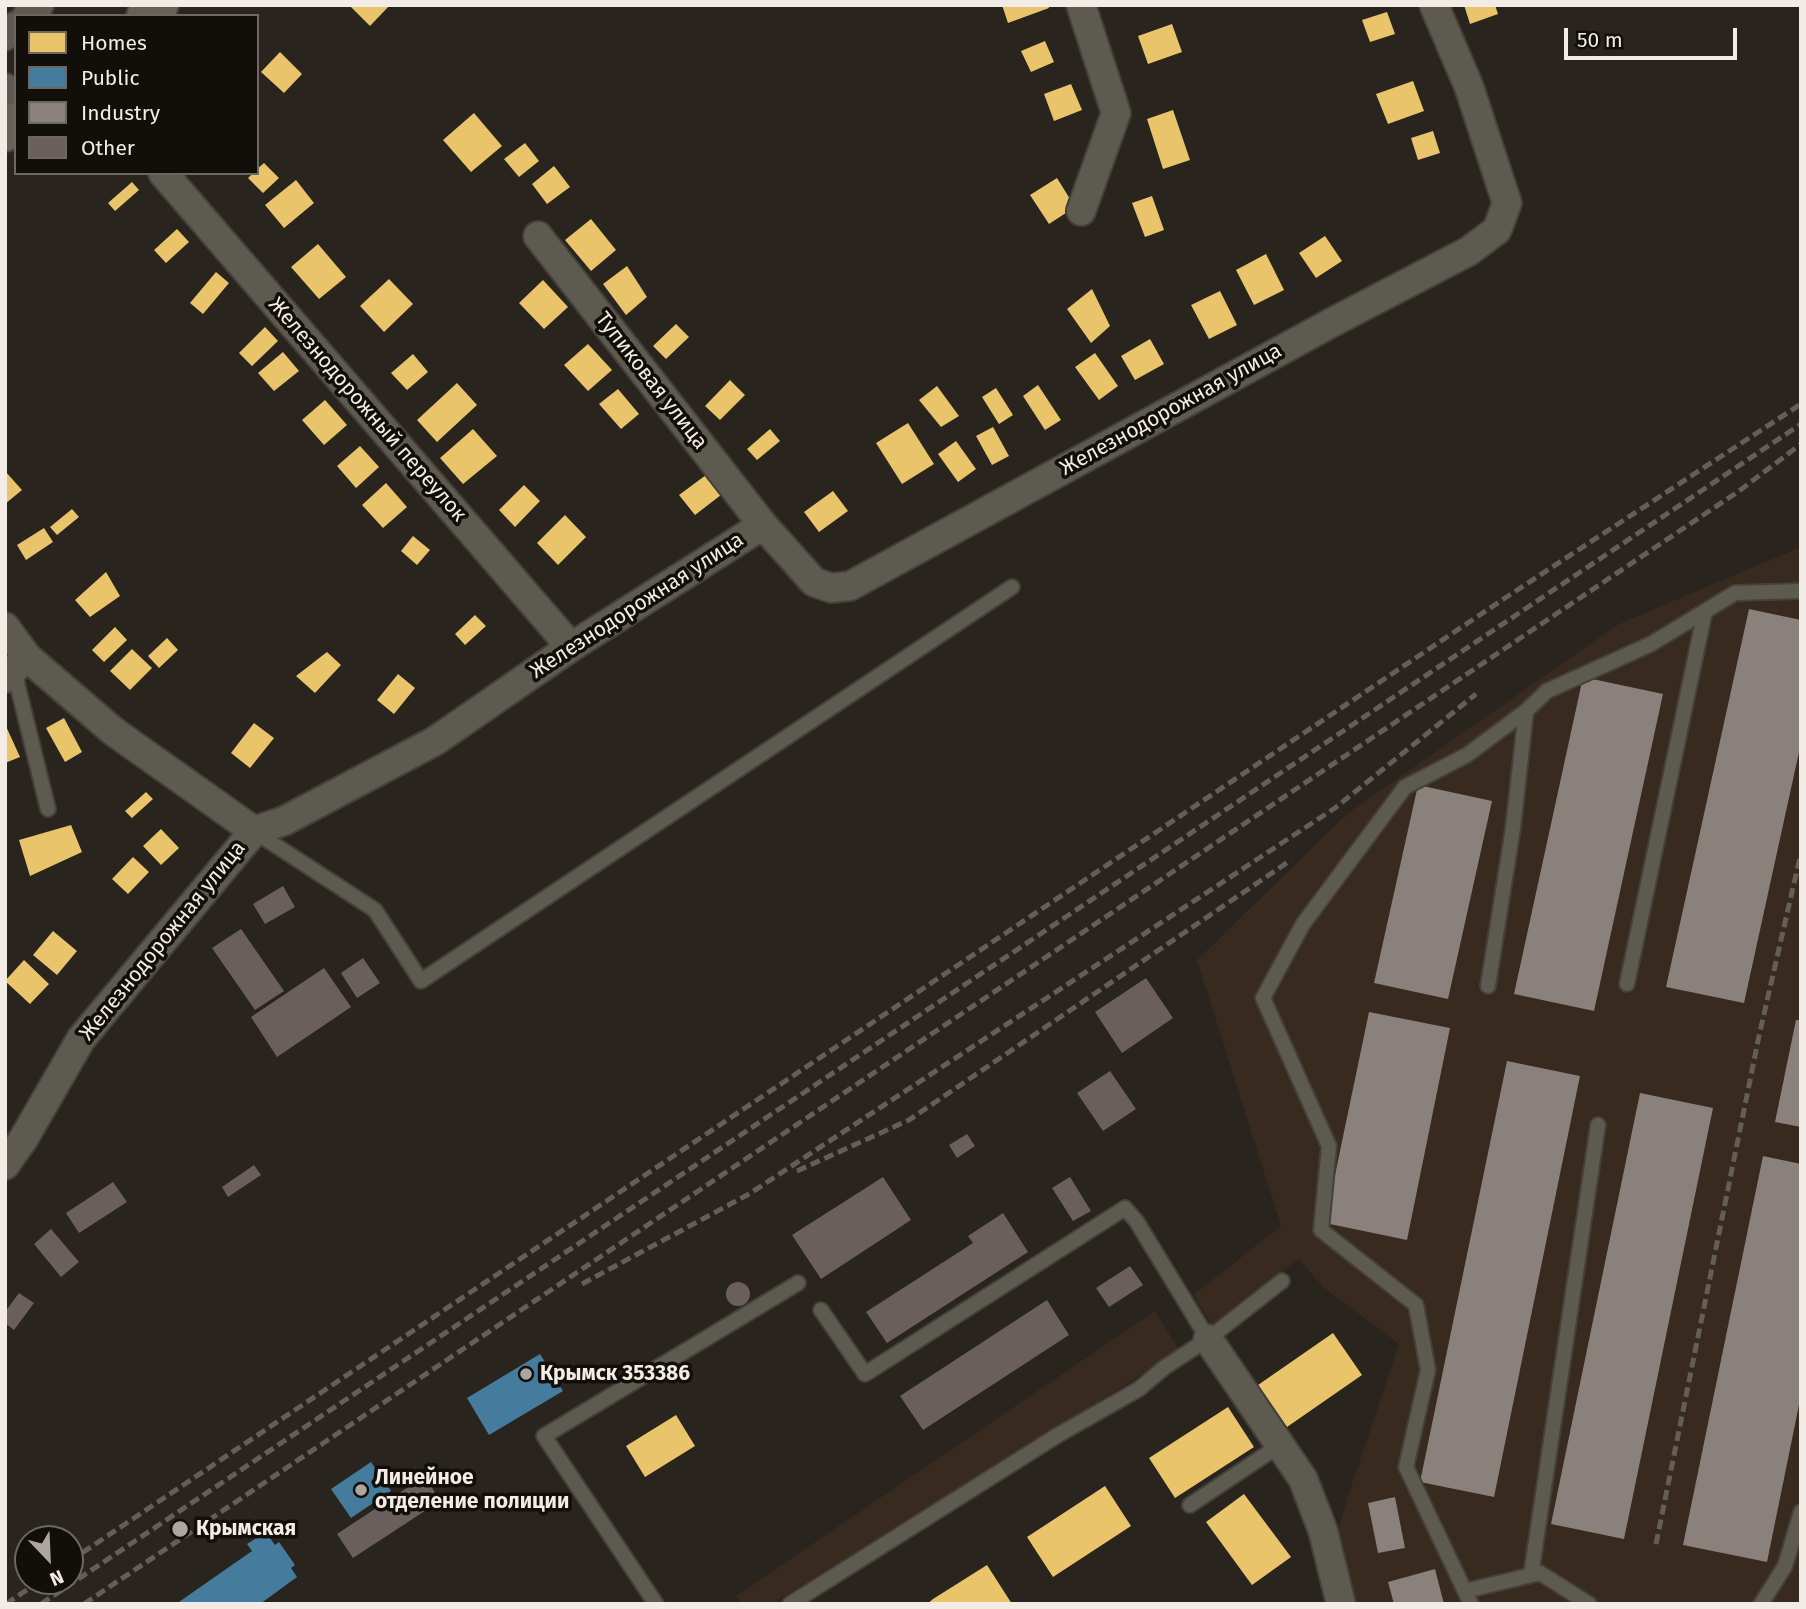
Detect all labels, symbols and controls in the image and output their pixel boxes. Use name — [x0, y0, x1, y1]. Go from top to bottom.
legend — [14, 14, 259, 175]
scale bar — [1568, 14, 1741, 58]
text: 50 m — [1577, 27, 1623, 53]
text: Homes — [81, 30, 147, 56]
text: Public — [81, 65, 139, 91]
text: Industry — [81, 100, 160, 126]
text: Other — [81, 135, 135, 161]
street label: Железнодорожный переулок — [263, 293, 471, 527]
street label: Тупиковая улица — [590, 307, 712, 455]
street label: Железнодорожная улица — [1056, 339, 1286, 481]
street label: Железнодорожная улица — [526, 528, 748, 684]
street label: Железнодорожная улица — [75, 836, 251, 1046]
place label: Крымск 353386 — [540, 1361, 690, 1387]
marker: Крымск 353386 — [518, 1366, 534, 1382]
place label: Линейное отделение полиции — [375, 1465, 569, 1515]
marker: Линейное отделение полиции — [353, 1482, 369, 1498]
place label: Крымская — [196, 1516, 296, 1542]
marker: Крымская — [170, 1519, 190, 1539]
north arrow — [14, 1525, 84, 1595]
text: N — [46, 1565, 67, 1591]

